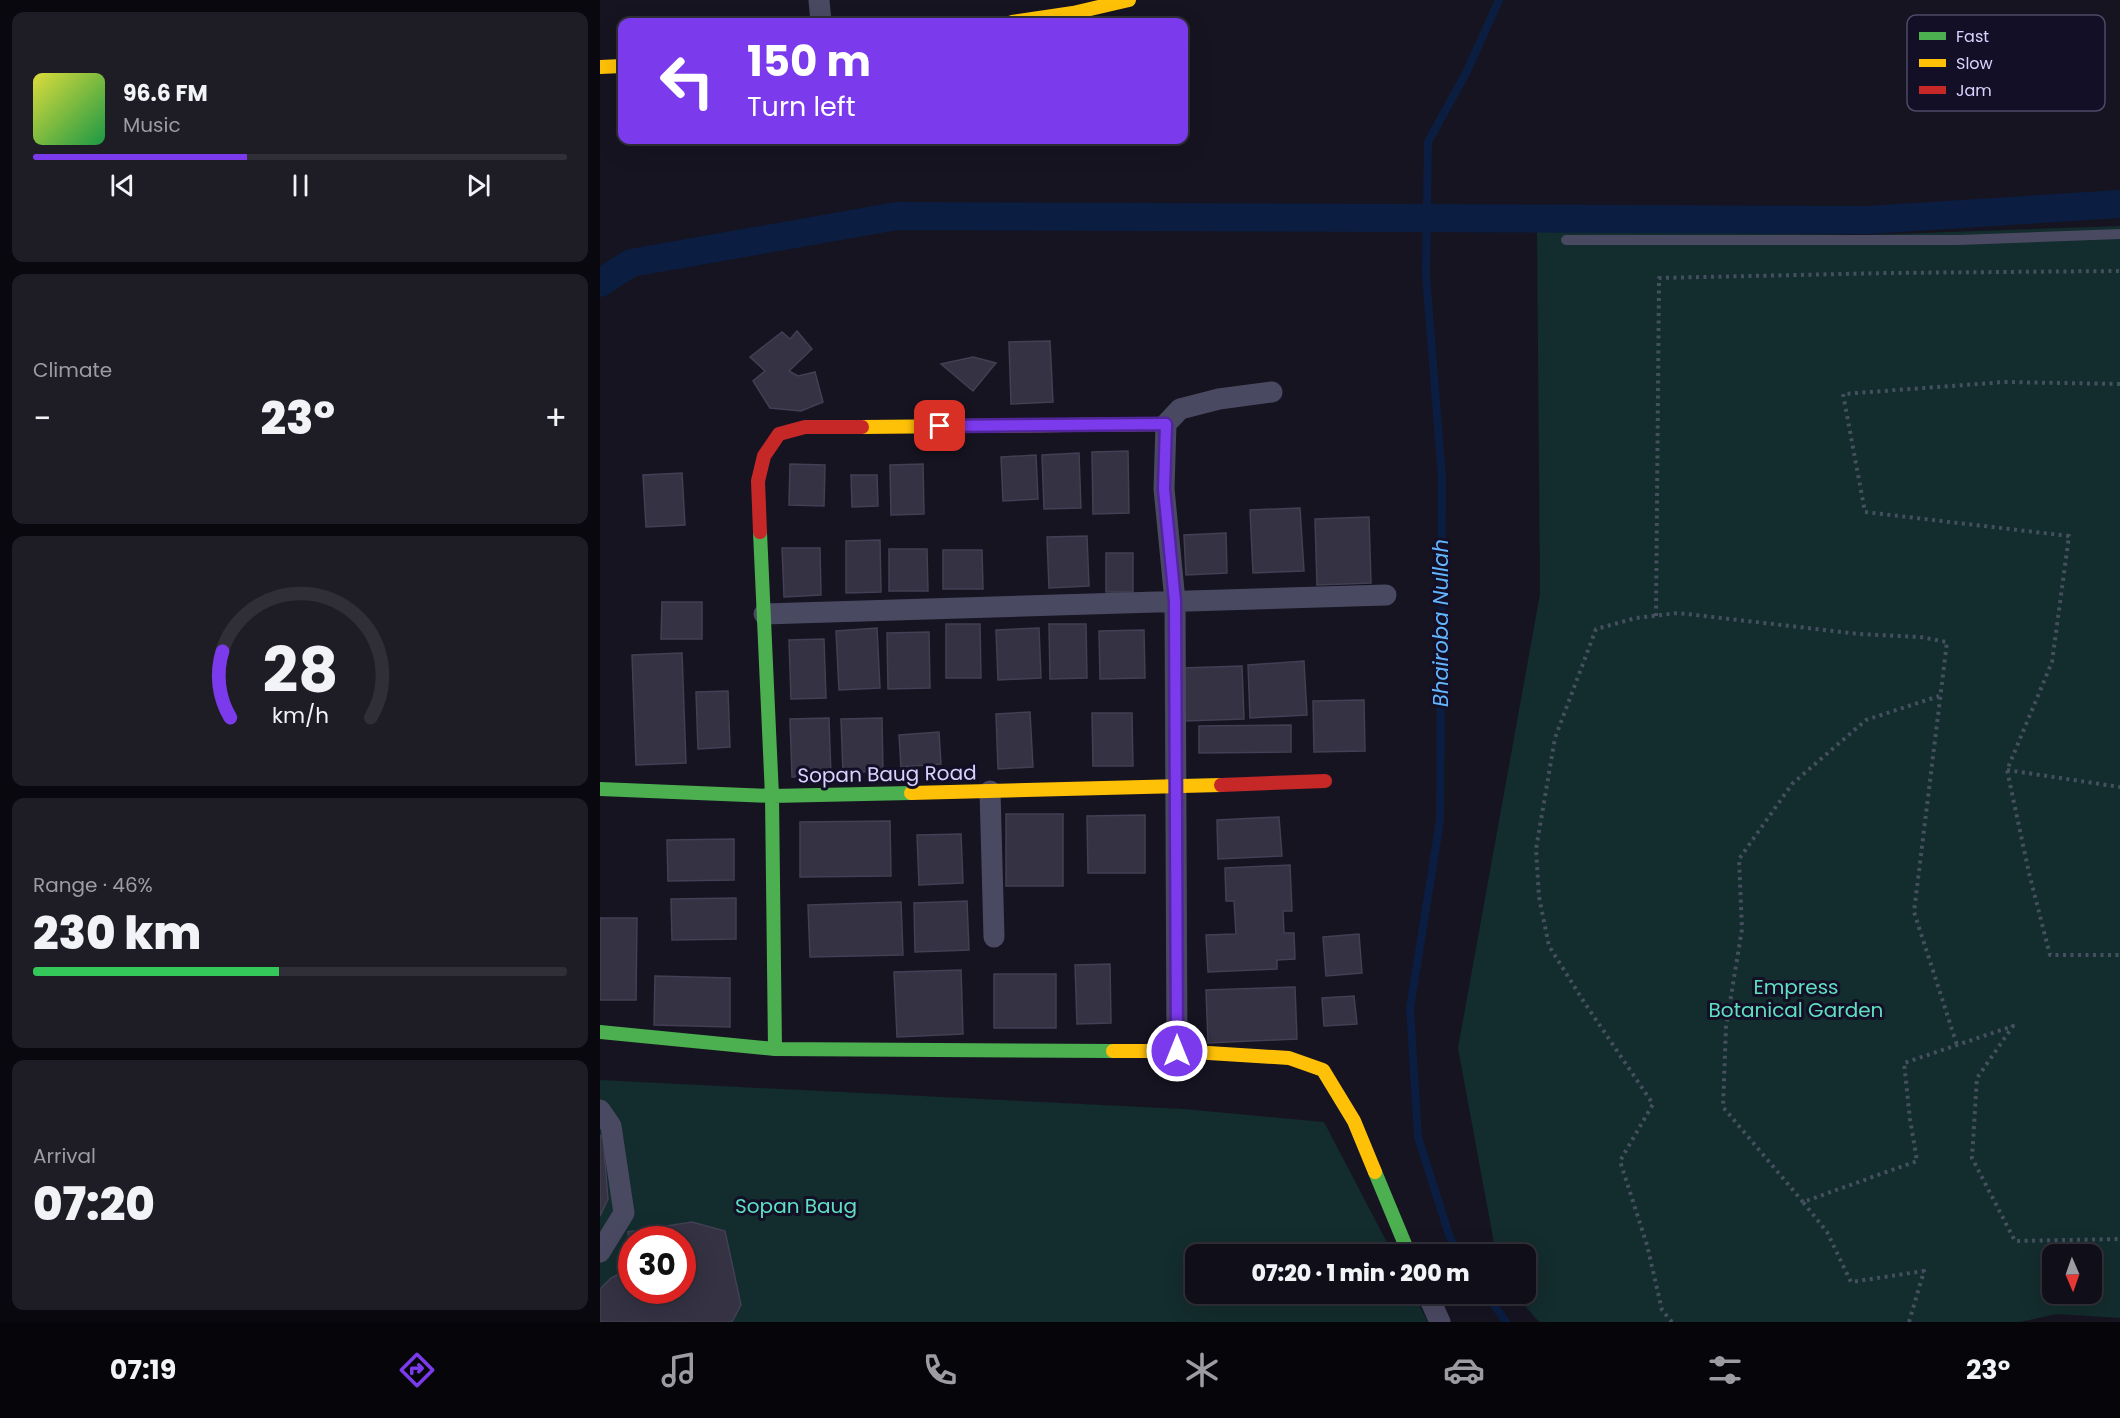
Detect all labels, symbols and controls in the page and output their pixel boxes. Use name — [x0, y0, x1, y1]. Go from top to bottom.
legend — [1907, 15, 2105, 111]
text: Fast — [1956, 25, 1989, 48]
text: 150 m — [747, 32, 871, 91]
icon: left — [648, 42, 726, 120]
text: Slow — [1956, 52, 1993, 75]
text: 96.6 FM — [123, 78, 208, 109]
text: Jam — [1956, 79, 1992, 102]
text: Turn left — [747, 88, 856, 125]
text: Music — [123, 111, 181, 139]
icon: previous — [106, 169, 139, 202]
icon: pause — [284, 169, 317, 202]
icon: next — [462, 169, 495, 202]
text: Climate — [33, 356, 112, 384]
text: 23° — [260, 387, 335, 450]
text: − — [33, 395, 51, 442]
text: + — [544, 395, 567, 442]
pin — [914, 400, 965, 451]
icon: arrive — [923, 409, 956, 442]
water label: Bhairoba Nullah — [1426, 539, 1455, 707]
text: 28 — [262, 626, 338, 714]
text: km/h — [271, 700, 329, 731]
street label: Sopan Baug Road — [797, 758, 977, 790]
text: Range · 46% — [33, 871, 153, 899]
text: 230 km — [33, 902, 201, 965]
park label: Empress Botanical Garden — [1709, 973, 1883, 1024]
position arrow — [1145, 1019, 1209, 1083]
text: Arrival — [33, 1142, 96, 1170]
text: 07:20 — [33, 1173, 155, 1236]
park label: Sopan Baug — [735, 1192, 857, 1220]
speed limit sign: 30 — [618, 1226, 696, 1304]
north arrow — [2042, 1244, 2102, 1304]
map controls — [2042, 1244, 2102, 1304]
text: 07:20 · 1 min · 200 m — [1252, 1258, 1469, 1289]
icon: directions — [396, 1349, 438, 1391]
icon: music — [658, 1349, 700, 1391]
icon: phone — [919, 1349, 961, 1391]
icon: climate — [1181, 1349, 1223, 1391]
icon: car — [1443, 1349, 1485, 1391]
icon: filters — [1704, 1349, 1746, 1391]
text: 07:19 — [110, 1351, 176, 1388]
text: 23° — [1966, 1351, 2010, 1388]

